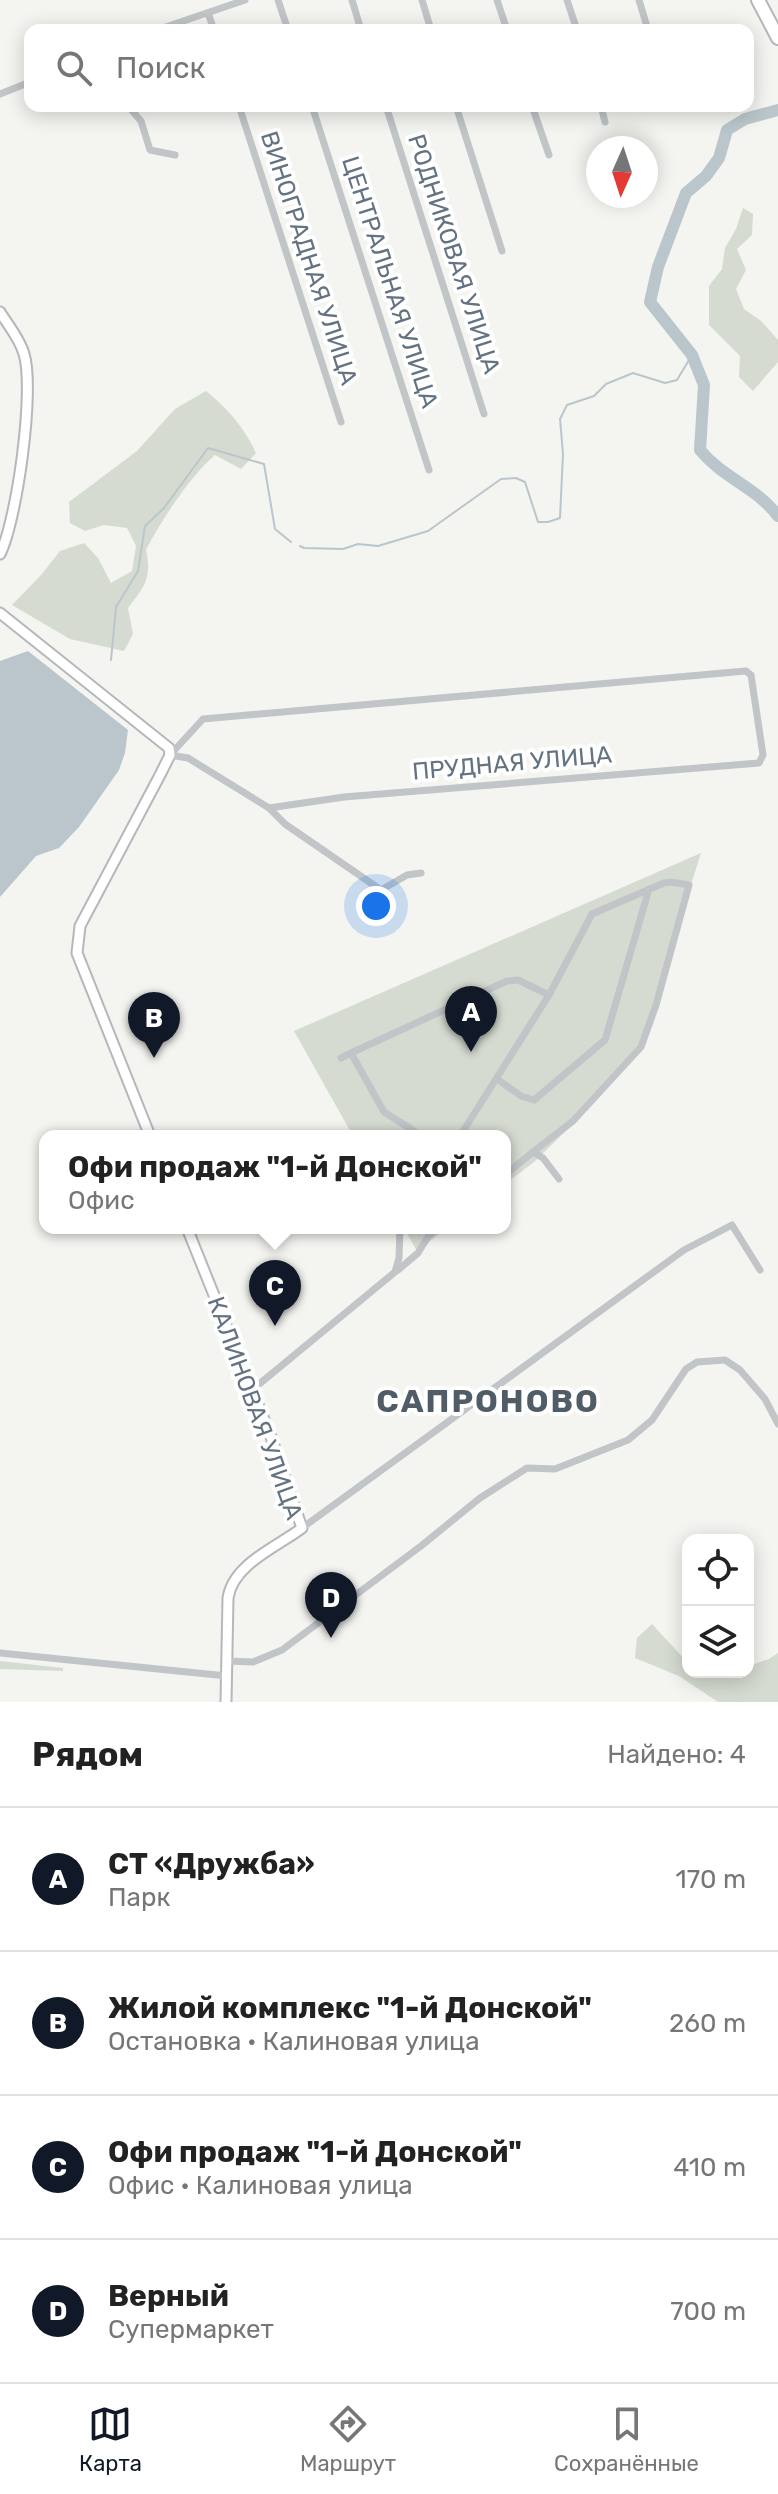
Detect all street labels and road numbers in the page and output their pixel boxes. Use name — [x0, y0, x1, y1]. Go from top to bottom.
street label: ВИНОГРАДНАЯ УЛИЦА — [255, 128, 363, 388]
street label: РОДНИКОВАЯ УЛИЦА — [402, 131, 506, 377]
street label: ЦЕНТРАЛЬНАЯ УЛИЦА — [336, 153, 444, 411]
street label: ПРУДНАЯ УЛИЦА — [411, 740, 613, 786]
street label: КАЛИНОВАЯ УЛИЦА — [202, 1293, 308, 1523]

